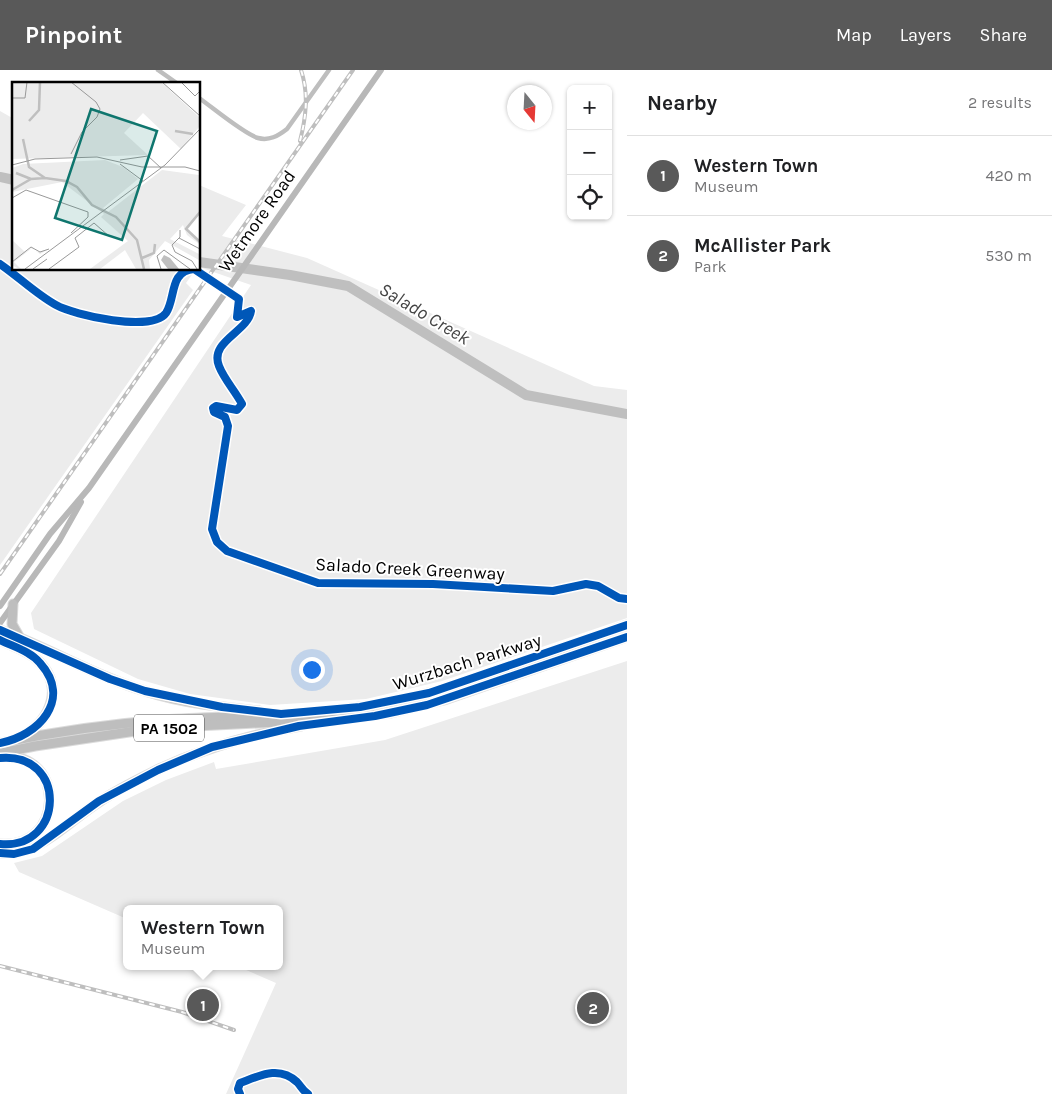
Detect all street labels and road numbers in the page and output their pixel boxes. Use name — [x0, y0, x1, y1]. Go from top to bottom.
street label: Wetmore Road — [214, 166, 300, 276]
street label: Salado Creek Greenway — [315, 553, 506, 585]
street label: Wurzbach Parkway — [390, 629, 545, 695]
road number: PA 1502 — [134, 714, 204, 741]

